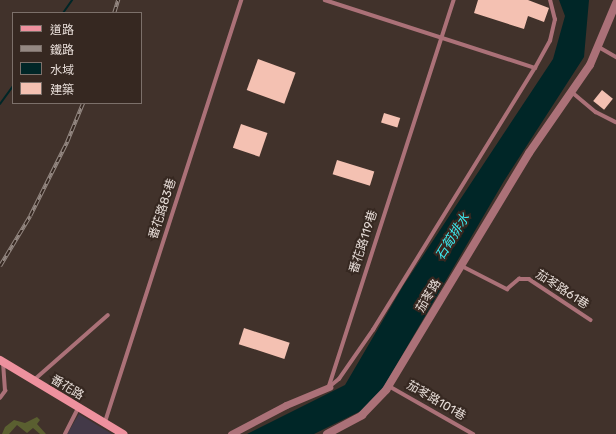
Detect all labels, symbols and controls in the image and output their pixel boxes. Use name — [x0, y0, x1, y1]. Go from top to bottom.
legend — [12, 12, 142, 104]
text: 道路 — [50, 23, 74, 37]
text: 鐵路 — [50, 43, 74, 57]
text: 水域 — [50, 63, 74, 77]
text: 建築 — [50, 83, 74, 97]
street label: 番花路83巷 — [146, 177, 180, 241]
street label: 番花路119巷 — [347, 209, 381, 275]
water label: 石筍排水 — [433, 211, 473, 263]
street label: 茄苳路61巷 — [533, 268, 591, 312]
street label: 茄苳路 — [414, 277, 444, 315]
street label: 番花路 — [48, 373, 86, 403]
street label: 茄苳路101巷 — [404, 378, 468, 424]

